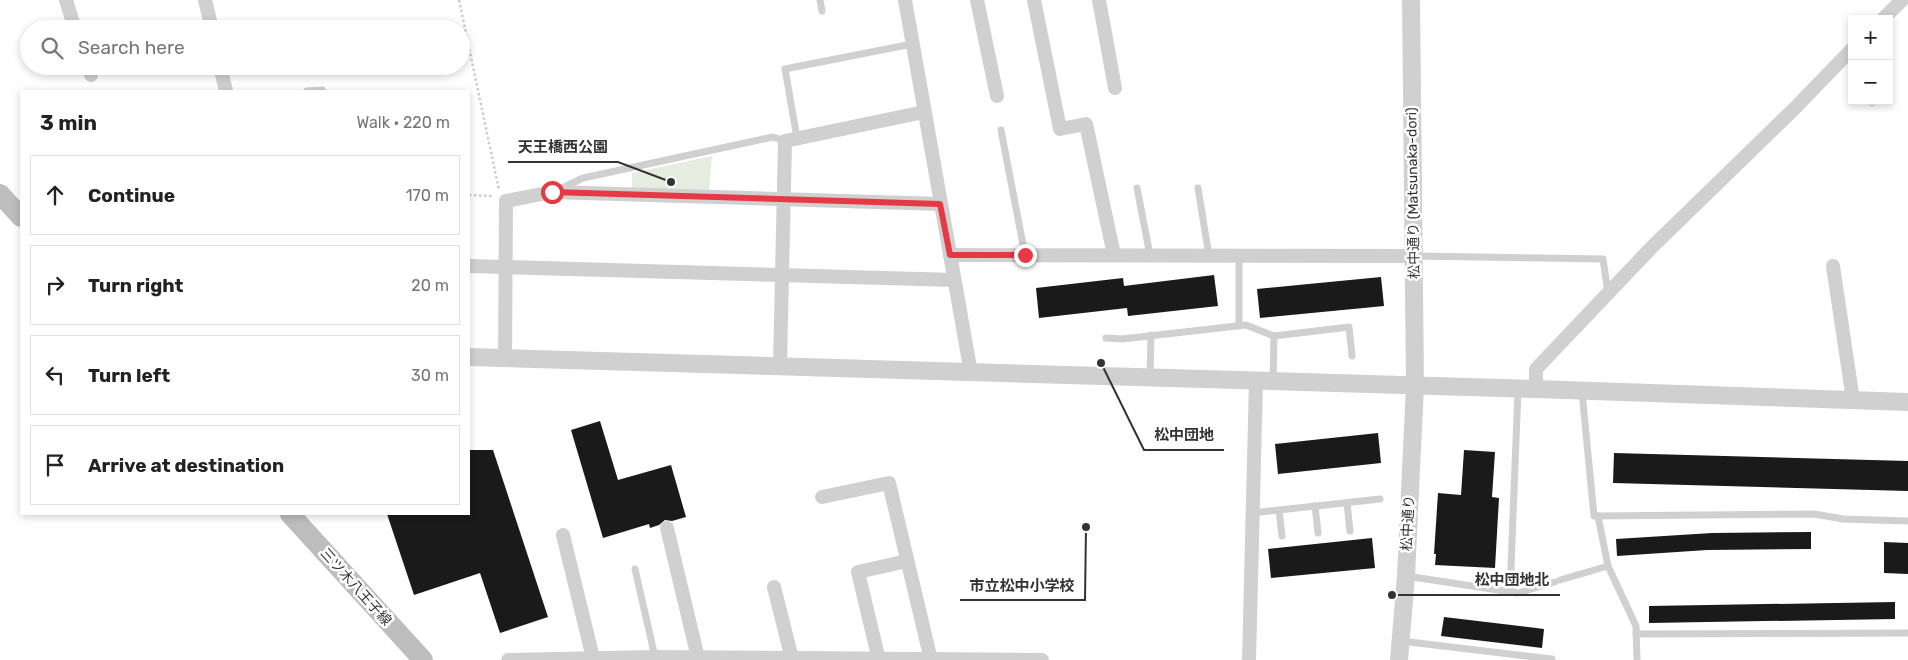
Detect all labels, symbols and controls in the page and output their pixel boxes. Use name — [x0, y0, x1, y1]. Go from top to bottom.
map controls — [1848, 15, 1893, 105]
button: + — [1848, 15, 1893, 60]
search box — [20, 20, 470, 75]
icon: search — [38, 34, 66, 62]
text: Search here — [78, 36, 185, 59]
button: − — [1848, 60, 1893, 105]
street label: 松中通り (Matsunaka-dori) — [1403, 107, 1423, 279]
text: 3 min — [40, 110, 97, 135]
text: Walk · 220 m — [357, 113, 450, 132]
callout: 天王橋西公園 — [508, 132, 618, 162]
text: 天王橋西公園 — [518, 138, 608, 156]
icon: ahead — [41, 181, 69, 209]
route start — [541, 181, 564, 204]
text: Continue — [88, 184, 175, 207]
text: 170 m — [406, 186, 449, 205]
route end — [1014, 244, 1037, 267]
icon: right — [41, 271, 69, 299]
text: Turn right — [88, 274, 183, 297]
text: 20 m — [411, 276, 449, 295]
icon: left — [41, 361, 69, 389]
text: Turn left — [88, 364, 170, 387]
text: 30 m — [411, 366, 449, 385]
callout: 松中団地 — [1144, 420, 1224, 450]
text: 松中団地 — [1154, 426, 1214, 444]
icon: arrive — [41, 451, 69, 479]
text: Arrive at destination — [88, 454, 284, 477]
street label: 松中通り — [1398, 495, 1418, 551]
street label: 三ツ木八王子線 — [317, 545, 395, 629]
callout: 松中団地北 — [1465, 565, 1560, 595]
callout: 市立松中小学校 — [960, 570, 1085, 600]
text: 松中団地北 — [1474, 571, 1550, 589]
text: 市立松中小学校 — [969, 577, 1075, 595]

